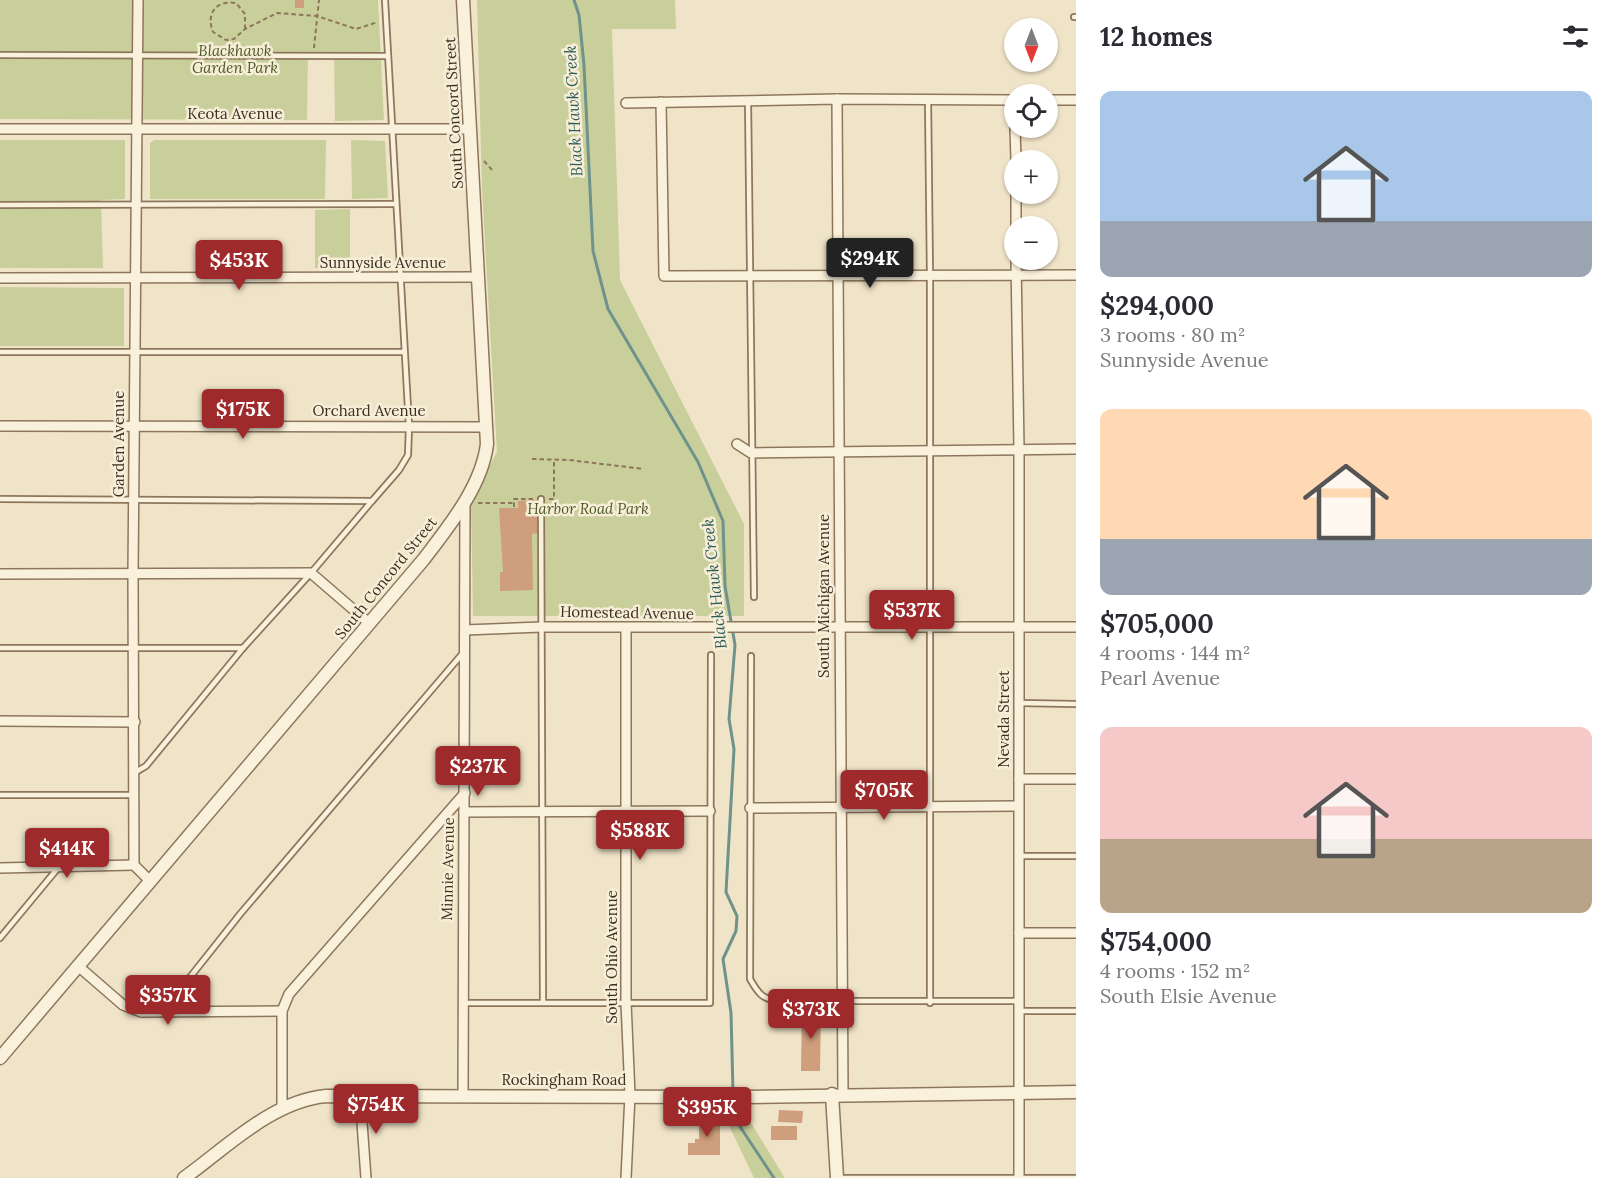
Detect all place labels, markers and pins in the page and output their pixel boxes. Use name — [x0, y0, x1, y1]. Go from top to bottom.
pin: $294K — [828, 238, 912, 289]
pin: $453K — [197, 240, 281, 291]
pin: $175K — [201, 389, 285, 440]
pin: $537K — [870, 590, 954, 641]
pin: $237K — [436, 746, 520, 797]
pin: $705K — [842, 770, 926, 821]
pin: $588K — [598, 810, 682, 861]
pin: $414K — [25, 828, 109, 879]
pin: $357K — [126, 975, 210, 1026]
pin: $373K — [769, 989, 853, 1040]
pin: $754K — [334, 1084, 418, 1135]
pin: $395K — [665, 1087, 749, 1138]

